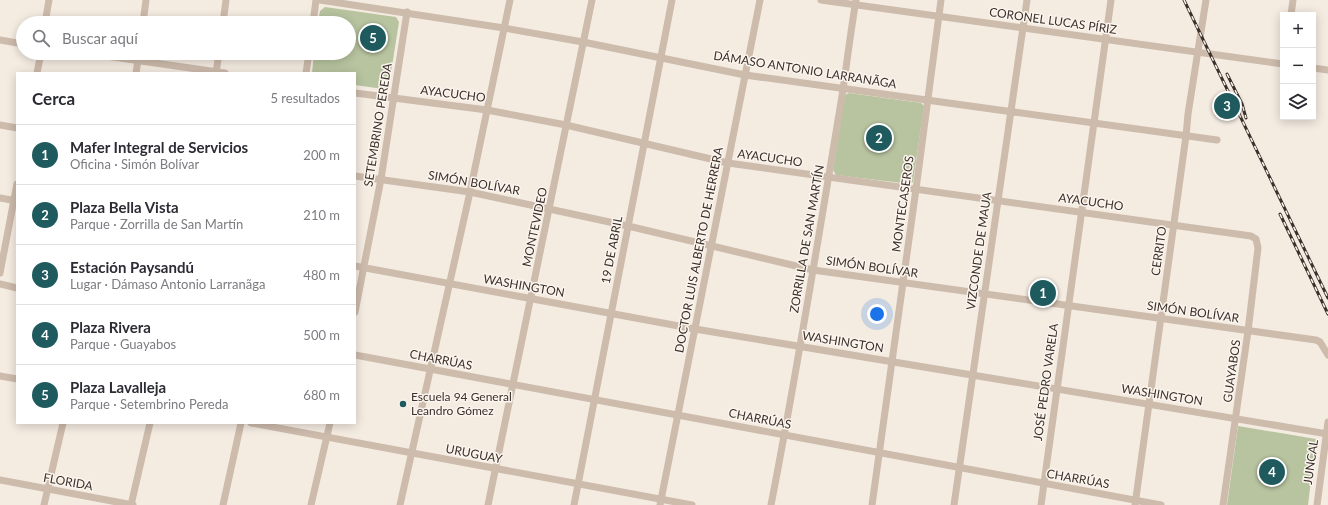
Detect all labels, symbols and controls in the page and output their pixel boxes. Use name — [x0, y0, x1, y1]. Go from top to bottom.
street label: CORONEL LUCAS PÍRIZ — [988, 4, 1118, 37]
map controls — [1280, 12, 1316, 120]
button: + — [1280, 12, 1316, 48]
search box — [16, 16, 356, 60]
pin: 5 — [360, 23, 386, 53]
icon: search — [30, 27, 52, 49]
text: Buscar aquí — [62, 29, 138, 47]
street label: DÁMASO ANTONIO LARRANÃGA — [712, 48, 899, 92]
button: − — [1280, 48, 1316, 84]
street label: SETEMBRINO PEREDA — [360, 61, 395, 188]
street label: AYACUCHO — [420, 82, 487, 105]
button: layers — [1280, 84, 1316, 120]
text: Cerca — [32, 88, 75, 109]
text: 5 resultados — [270, 90, 340, 106]
pin: 3 — [1214, 91, 1240, 121]
pin: 2 — [866, 123, 892, 153]
text: Mafer Integral de Servicios — [70, 138, 248, 156]
street label: DOCTOR LUIS ALBERTO DE HERRERA — [671, 145, 726, 354]
street label: AYACUCHO — [737, 146, 804, 170]
text: 1 — [41, 147, 49, 163]
text: 200 m — [303, 147, 340, 163]
street label: MONTECASEROS — [888, 155, 917, 253]
text: Oficina · Simón Bolívar — [70, 156, 199, 172]
street label: ZORRILLA DE SAN MARTÍN — [786, 164, 827, 314]
street label: SIMÓN BOLÍVAR — [427, 167, 522, 198]
street label: MONTEVIDEO — [519, 185, 550, 268]
street label: VIZCONDE DE MAUA — [963, 190, 994, 311]
street label: AYACUCHO — [1058, 190, 1125, 214]
text: Plaza Bella Vista — [70, 198, 179, 216]
text: 2 — [41, 207, 49, 223]
text: 210 m — [303, 207, 340, 223]
street label: 19 DE ABRIL — [598, 215, 625, 285]
text: Parque · Zorrilla de San Martín — [70, 216, 243, 232]
street label: CERRITO — [1148, 225, 1169, 277]
street label: SIMÓN BOLÍVAR — [825, 253, 920, 280]
text: Estación Paysandú — [70, 258, 194, 276]
text: 3 — [41, 267, 49, 283]
text: 480 m — [303, 267, 340, 283]
street label: WASHINGTON — [482, 271, 566, 300]
text: Lugar · Dámaso Antonio Larranãga — [70, 276, 265, 292]
pin: 1 — [1030, 278, 1056, 308]
street label: SIMÓN BOLÍVAR — [1146, 298, 1241, 325]
your location — [867, 304, 887, 324]
text: Plaza Rivera — [70, 318, 151, 336]
street label: JOSÉ PEDRO VARELA — [1030, 321, 1061, 442]
text: 4 — [41, 327, 49, 343]
text: 500 m — [303, 327, 340, 343]
street label: WASHINGTON — [801, 328, 885, 355]
text: Parque · Guayabos — [70, 336, 176, 352]
street label: GUAYABOS — [1220, 339, 1243, 403]
street label: CHARRÚAS — [408, 346, 474, 373]
text: Plaza Lavalleja — [70, 378, 166, 396]
street label: WASHINGTON — [1120, 381, 1204, 408]
text: 5 — [41, 387, 49, 403]
text: 680 m — [303, 387, 340, 403]
place label: Escuela 94 General Leandro Gómez — [411, 389, 512, 418]
text: Parque · Setembrino Pereda — [70, 396, 228, 412]
marker: Escuela 94 General Leandro Gómez — [398, 399, 408, 409]
street label: CHARRÚAS — [727, 405, 793, 432]
street label: JUNCAL — [1300, 438, 1321, 485]
street label: URUGUAY — [445, 441, 504, 466]
pin: 4 — [1259, 457, 1285, 487]
street label: CHARRÚAS — [1045, 466, 1111, 491]
street label: FLORIDA — [42, 470, 95, 493]

